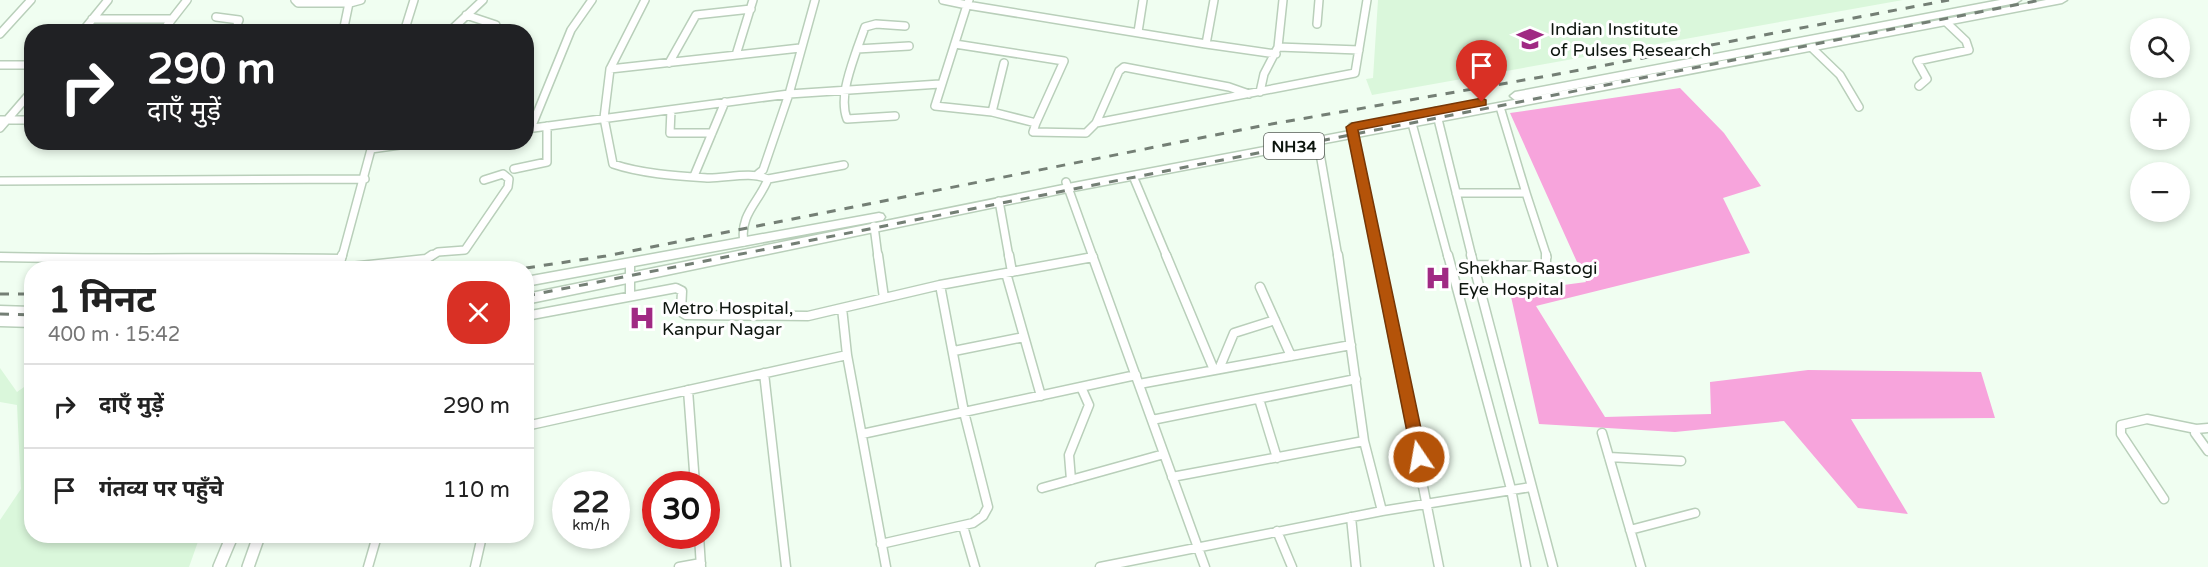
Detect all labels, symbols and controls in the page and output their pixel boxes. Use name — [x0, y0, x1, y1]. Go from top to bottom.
place label: Indian Institute of Pulses Research — [1550, 18, 1711, 61]
map controls — [2130, 18, 2190, 222]
button: search — [2130, 18, 2190, 78]
school or university icon: Indian Institute of Pulses Research — [1515, 24, 1545, 54]
pin — [1456, 40, 1507, 102]
text: 290 m — [147, 44, 276, 95]
icon: right — [48, 48, 126, 126]
icon: arrive — [1465, 49, 1498, 82]
button: + — [2130, 90, 2190, 150]
text: दाएँ मुड़ें — [147, 95, 221, 128]
road number: NH34 — [1264, 133, 1324, 159]
button: − — [2130, 162, 2190, 222]
place label: Shekhar Rastogi Eye Hospital — [1458, 257, 1598, 300]
hospital icon: Shekhar Rastogi Eye Hospital — [1423, 263, 1453, 293]
text: 1 मिनट — [48, 279, 156, 322]
button: close — [447, 281, 510, 344]
place label: Metro Hospital, Kanpur Nagar — [662, 297, 793, 340]
hospital icon: Metro Hospital, Kanpur Nagar — [627, 303, 657, 333]
text: 400 m · 15:42 — [48, 323, 180, 347]
icon: right — [48, 390, 81, 423]
text: दाएँ मुड़ें — [99, 392, 164, 418]
text: 290 m — [443, 393, 510, 419]
position arrow — [1387, 425, 1451, 489]
speed limit sign: 30 — [642, 471, 720, 549]
icon: arrive — [48, 474, 81, 507]
text: गंतव्य पर पहुँचे — [99, 476, 224, 502]
text: 110 m — [443, 477, 510, 503]
text: 22 — [572, 484, 610, 521]
text: km/h — [572, 516, 610, 534]

